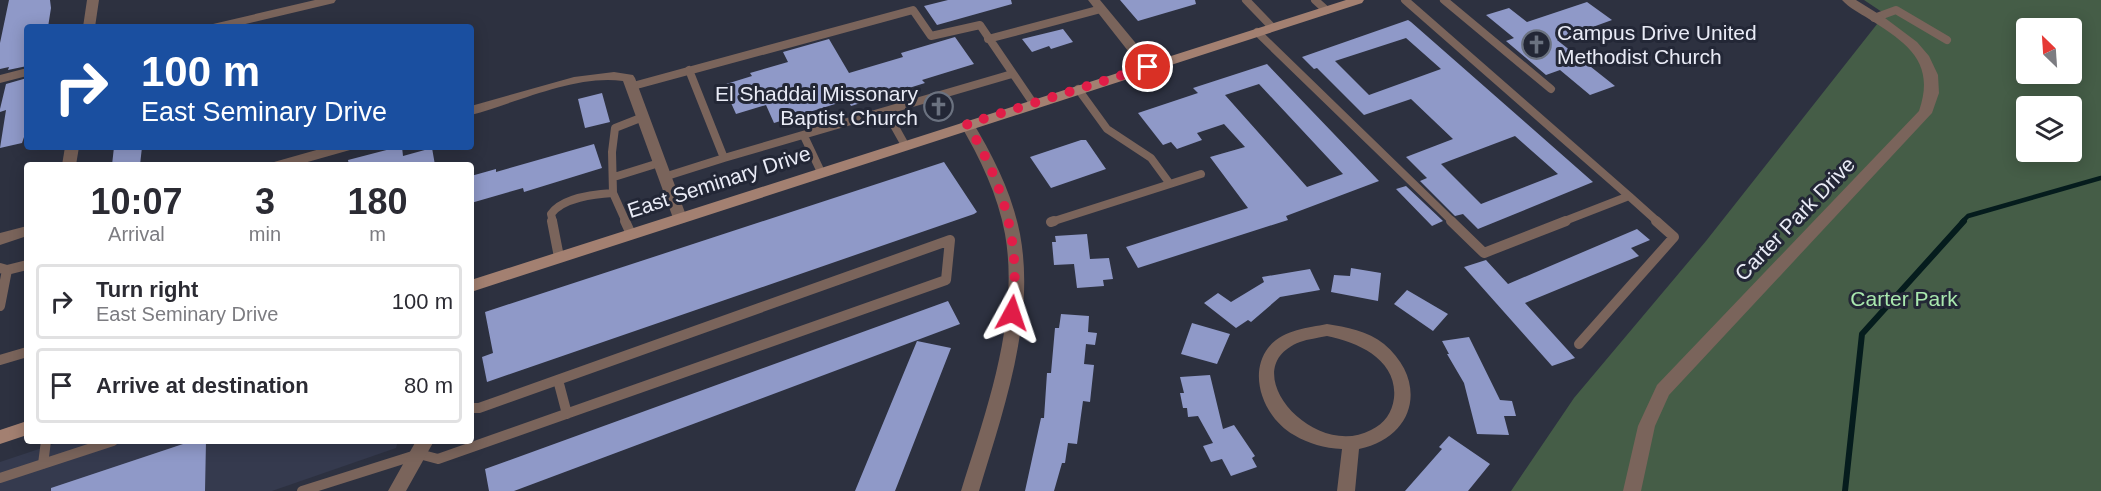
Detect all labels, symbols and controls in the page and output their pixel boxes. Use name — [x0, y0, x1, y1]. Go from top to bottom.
north arrow — [2016, 18, 2082, 84]
map controls — [2016, 18, 2082, 162]
place label: Campus Drive United Methodist Church — [1557, 21, 1757, 68]
church icon: Campus Drive United Methodist Church — [1520, 29, 1552, 61]
pin — [1122, 41, 1173, 92]
icon: right — [42, 48, 120, 126]
text: 100 m — [141, 48, 260, 95]
icon: arrive — [1131, 50, 1164, 83]
place label: El Shaddai Missonary Baptist Church — [715, 82, 918, 129]
church icon: El Shaddai Missonary Baptist Church — [923, 90, 955, 122]
button: layers — [2016, 96, 2082, 162]
text: East Seminary Drive — [141, 97, 387, 127]
street label: East Seminary Drive — [624, 141, 813, 222]
street label: Carter Park Drive — [1730, 152, 1859, 285]
text: 10:07 — [90, 181, 182, 222]
text: 3 — [255, 181, 275, 222]
text: 180 — [347, 181, 408, 222]
text: Arrival — [108, 223, 165, 245]
text: min — [249, 223, 281, 245]
text: m — [369, 223, 386, 245]
text: Turn right — [96, 277, 198, 302]
position arrow — [980, 281, 1044, 345]
icon: right — [45, 285, 78, 318]
park label: Carter Park — [1850, 287, 1958, 310]
text: 100 m — [392, 289, 453, 314]
text: East Seminary Drive — [96, 303, 278, 325]
icon: arrive — [45, 369, 78, 402]
text: Arrive at destination — [96, 373, 309, 398]
text: 80 m — [404, 373, 453, 398]

